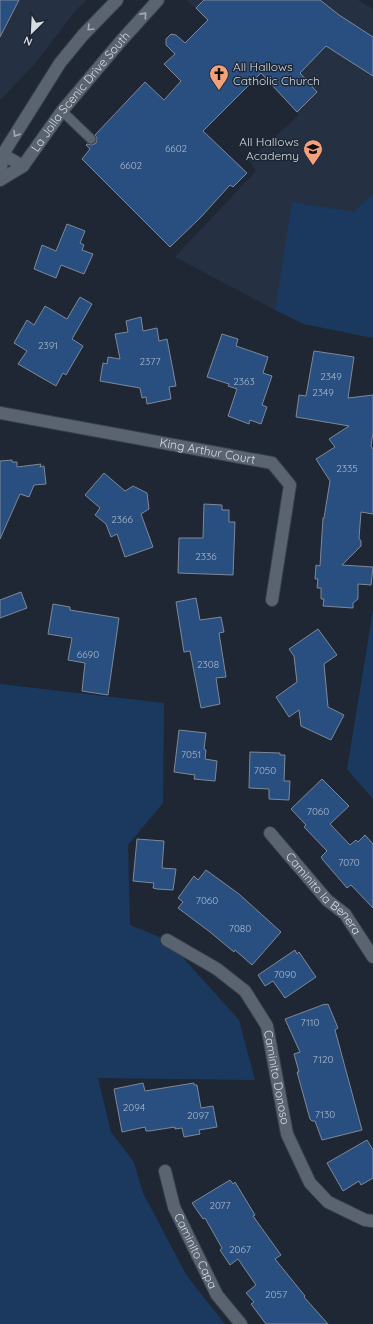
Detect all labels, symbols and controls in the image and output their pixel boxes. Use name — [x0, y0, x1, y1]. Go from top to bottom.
north arrow — [12, 12, 52, 52]
one-way arrow — [140, 12, 147, 20]
one-way arrow — [87, 23, 95, 31]
street label: La Jolla Scenic Drive South — [28, 28, 133, 154]
text: N — [21, 33, 34, 49]
place label: All Hallows Catholic Church — [233, 59, 320, 88]
church icon: All Hallows Catholic Church — [208, 63, 230, 91]
one-way arrow — [13, 130, 20, 137]
place label: All Hallows Academy — [239, 134, 299, 163]
school or university icon: All Hallows Academy — [302, 138, 324, 166]
house number: 6602 — [165, 142, 188, 155]
house number: 6602 — [120, 159, 143, 172]
house number: 2391 — [38, 339, 58, 352]
house number: 2377 — [139, 355, 161, 368]
house number: 2349 — [320, 370, 342, 383]
house number: 2363 — [233, 375, 255, 388]
house number: 2349 — [312, 386, 334, 399]
street label: King Arthur Court — [159, 435, 257, 467]
house number: 2335 — [336, 462, 358, 475]
house number: 2366 — [111, 513, 133, 526]
house number: 2336 — [195, 550, 217, 563]
house number: 6690 — [77, 648, 99, 661]
house number: 2308 — [197, 658, 219, 671]
house number: 7051 — [181, 748, 201, 761]
house number: 7050 — [254, 764, 276, 777]
house number: 7060 — [307, 805, 329, 818]
street label: Caminito la Benera — [283, 849, 364, 937]
house number: 7070 — [338, 856, 360, 869]
house number: 7060 — [196, 894, 218, 907]
house number: 7080 — [229, 922, 251, 935]
house number: 7090 — [274, 968, 296, 981]
house number: 7110 — [301, 1016, 320, 1029]
street label: Caminito Donoso — [261, 1029, 293, 1126]
house number: 7120 — [313, 1053, 333, 1066]
house number: 2094 — [123, 1101, 145, 1114]
house number: 7130 — [315, 1108, 335, 1121]
house number: 2097 — [187, 1109, 209, 1122]
house number: 2077 — [209, 1199, 231, 1212]
street label: Caminito Capa — [171, 1210, 221, 1291]
house number: 2067 — [229, 1243, 251, 1256]
house number: 2057 — [265, 1288, 287, 1301]

